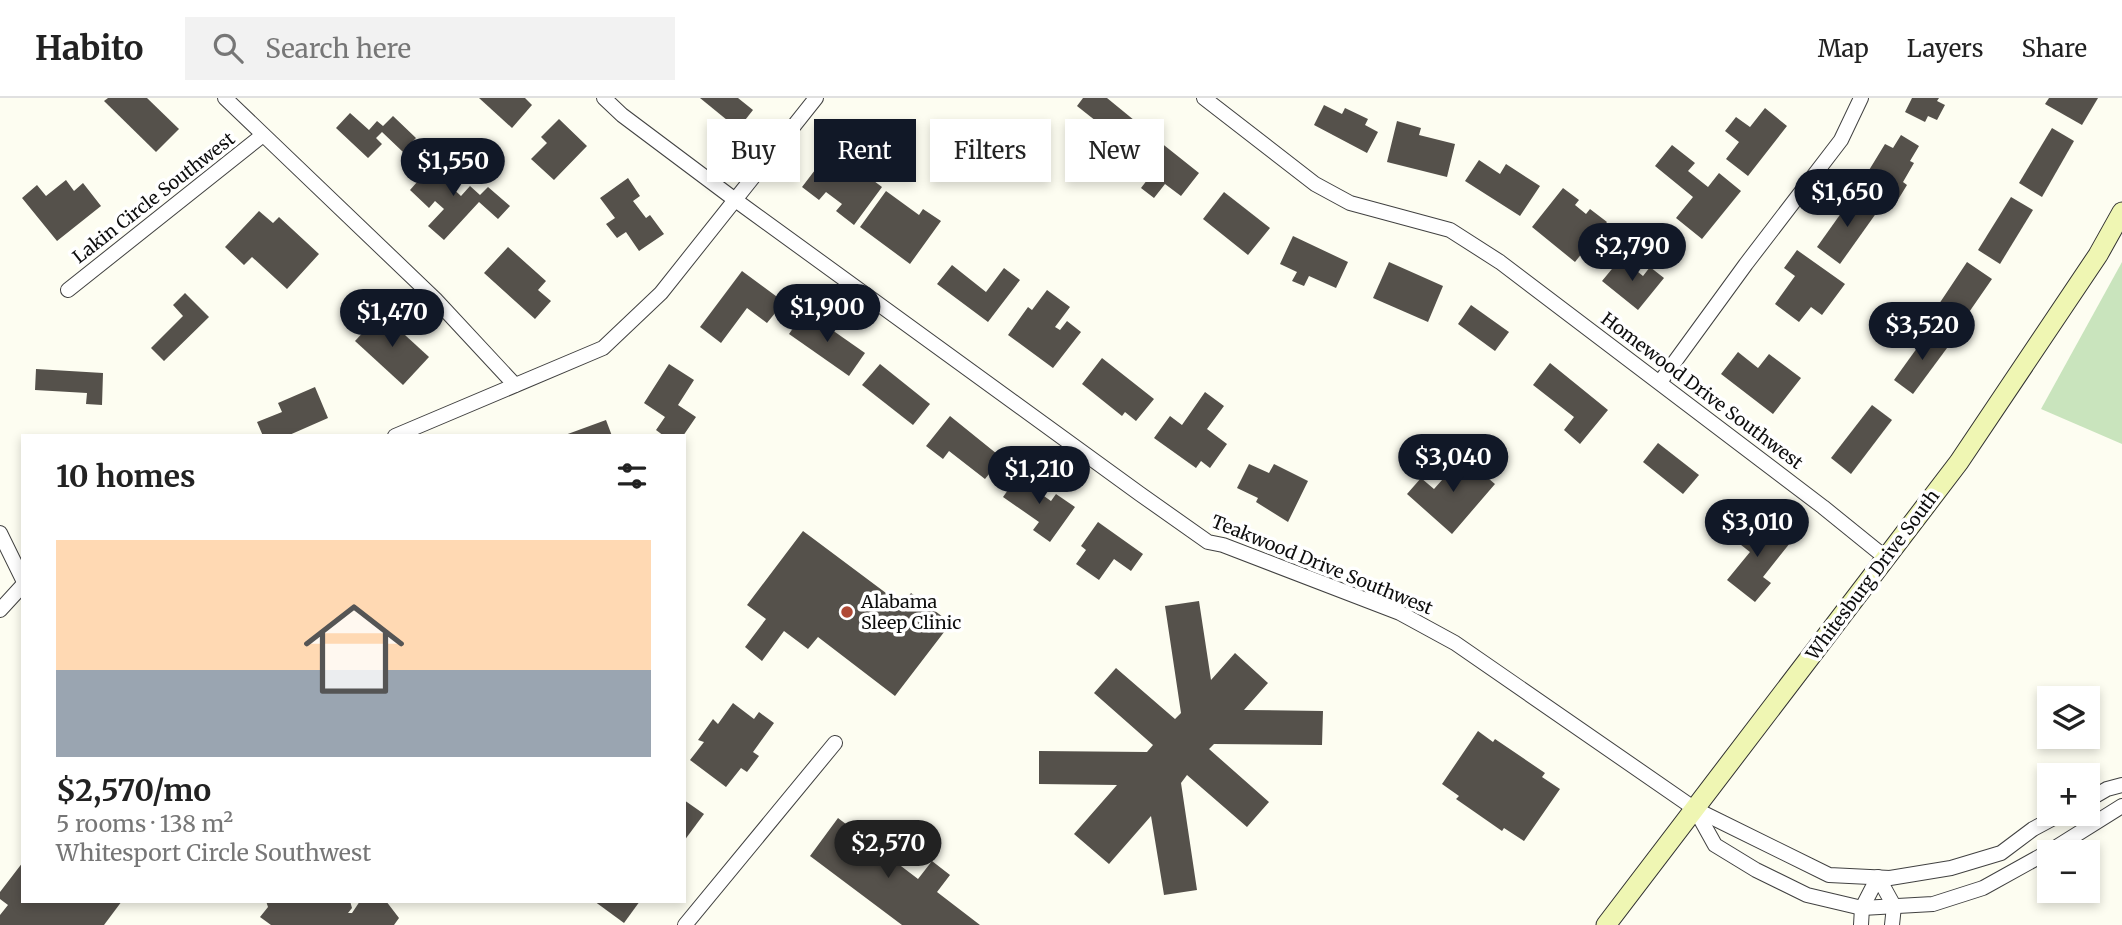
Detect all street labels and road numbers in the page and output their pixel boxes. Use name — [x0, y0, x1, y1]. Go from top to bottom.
street label: Lakin Circle Southwest — [68, 127, 239, 268]
street label: Homewood Drive Southwest — [1597, 307, 1808, 474]
street label: Whitesburg Drive South — [1800, 485, 1944, 665]
street label: Teakwood Drive Southwest — [1208, 509, 1436, 620]

